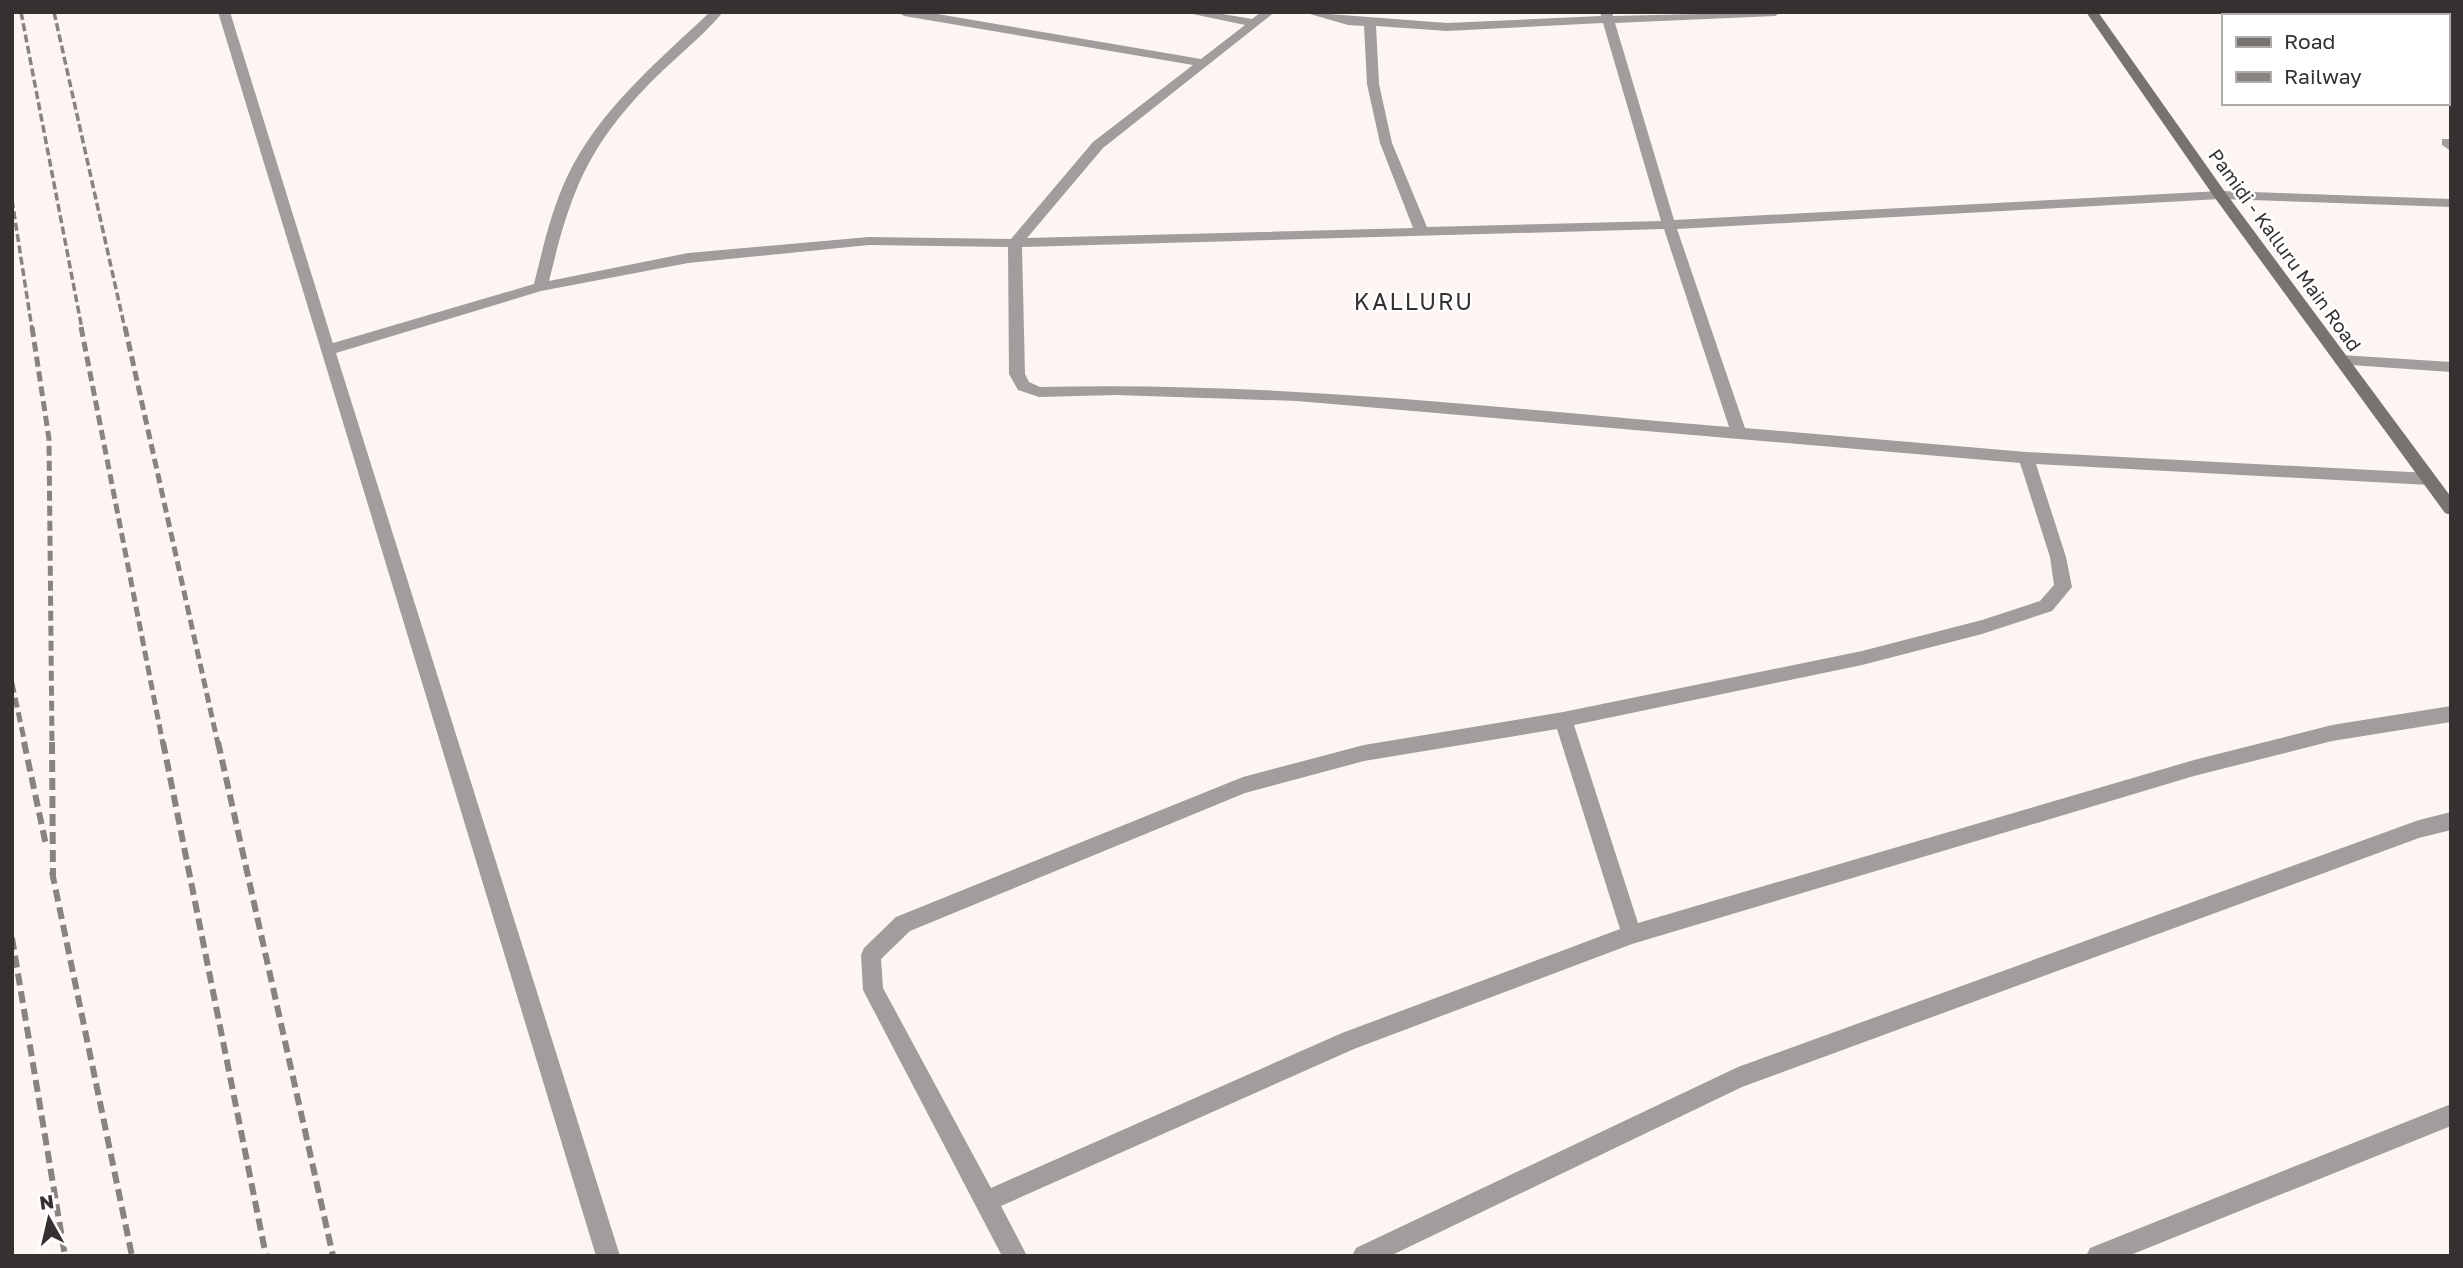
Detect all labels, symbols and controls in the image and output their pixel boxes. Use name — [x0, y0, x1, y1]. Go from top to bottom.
legend — [2222, 14, 2449, 105]
text: Road — [2284, 28, 2335, 54]
text: Railway — [2284, 63, 2362, 89]
street label: Pamidi - Kalluru Main Road — [2204, 144, 2367, 355]
district label: KALLURU — [1354, 287, 1474, 315]
north arrow — [14, 1184, 84, 1254]
text: N — [38, 1189, 55, 1214]

